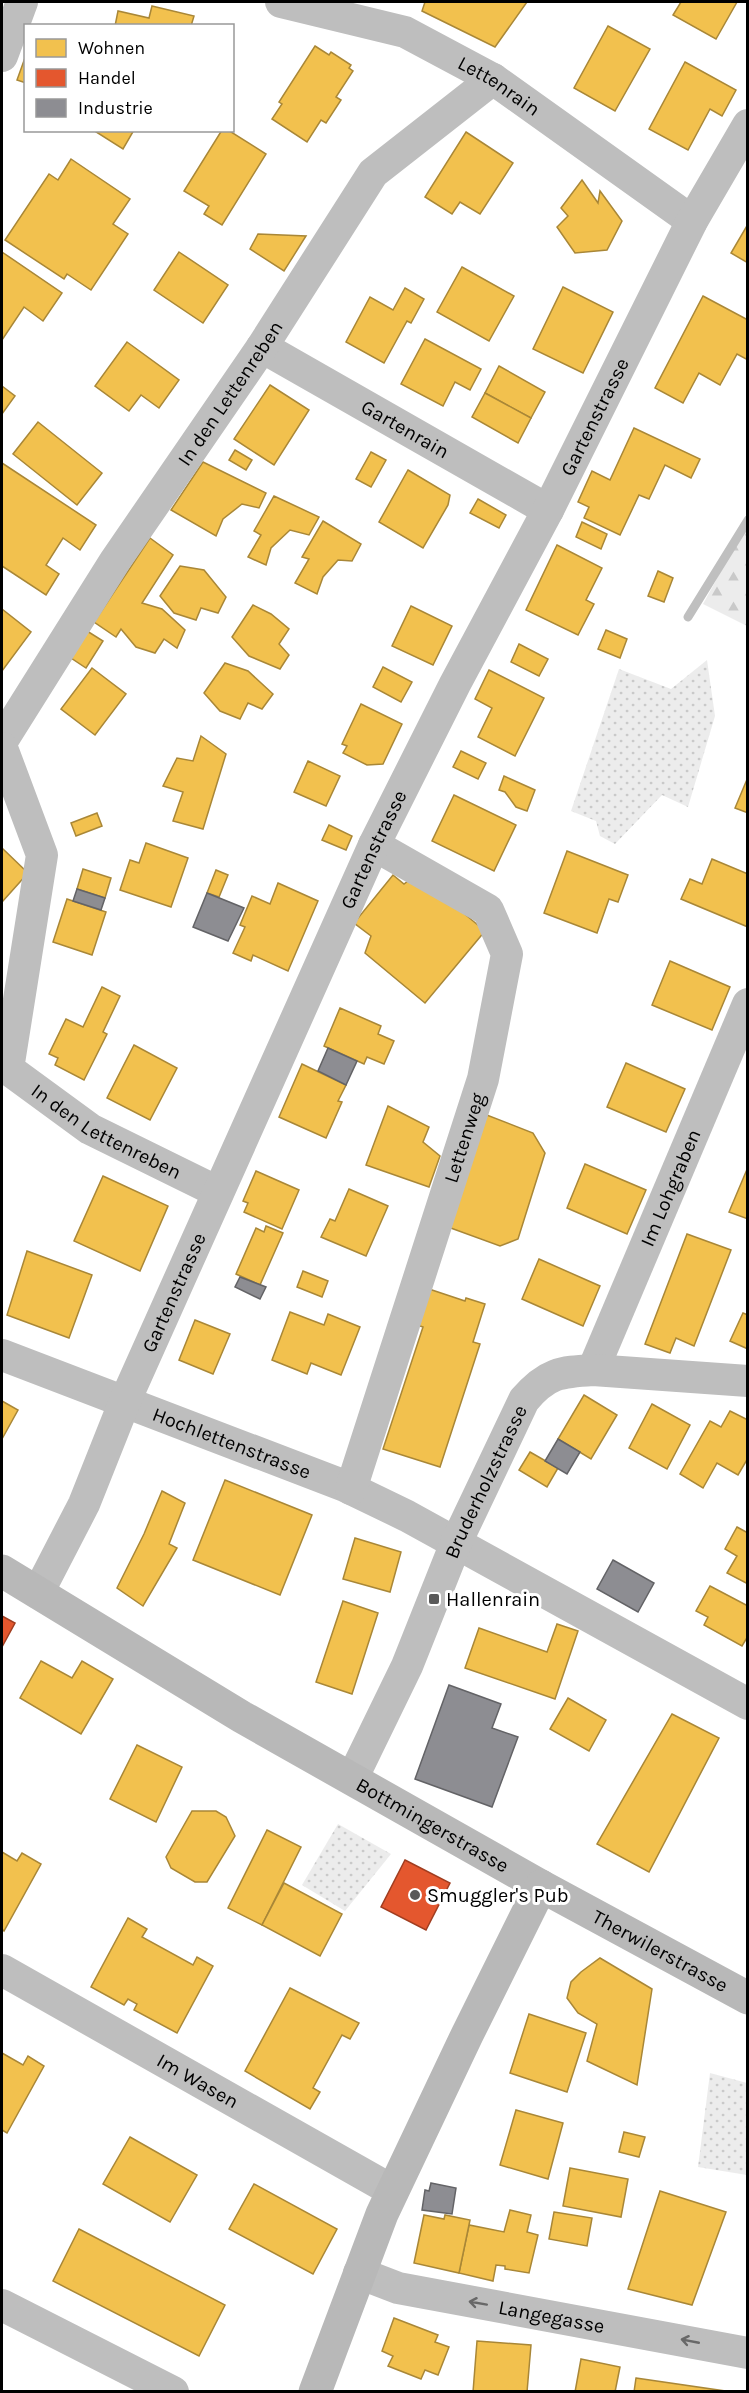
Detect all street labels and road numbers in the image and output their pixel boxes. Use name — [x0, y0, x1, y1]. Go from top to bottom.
street label: Lettenrain — [454, 51, 544, 121]
street label: In den Lettenreben — [173, 317, 288, 470]
street label: Gartenstrasse — [556, 354, 634, 480]
street label: Gartenrain — [357, 395, 453, 463]
street label: Gartenstrasse — [336, 786, 412, 912]
street label: In den Lettenreben — [27, 1079, 185, 1184]
street label: Lettenweg — [439, 1090, 490, 1186]
street label: Im Lohgraben — [636, 1126, 706, 1250]
street label: Gartenstrasse — [137, 1229, 211, 1356]
street label: Bruderholzstrasse — [440, 1402, 532, 1562]
street label: Hochlettenstrasse — [149, 1403, 314, 1484]
street label: Bottmingerstrasse — [352, 1773, 513, 1877]
street label: Therwilerstrasse — [588, 1905, 732, 1997]
street label: Im Wasen — [153, 2049, 243, 2113]
street label: Langegasse — [496, 2296, 607, 2338]

